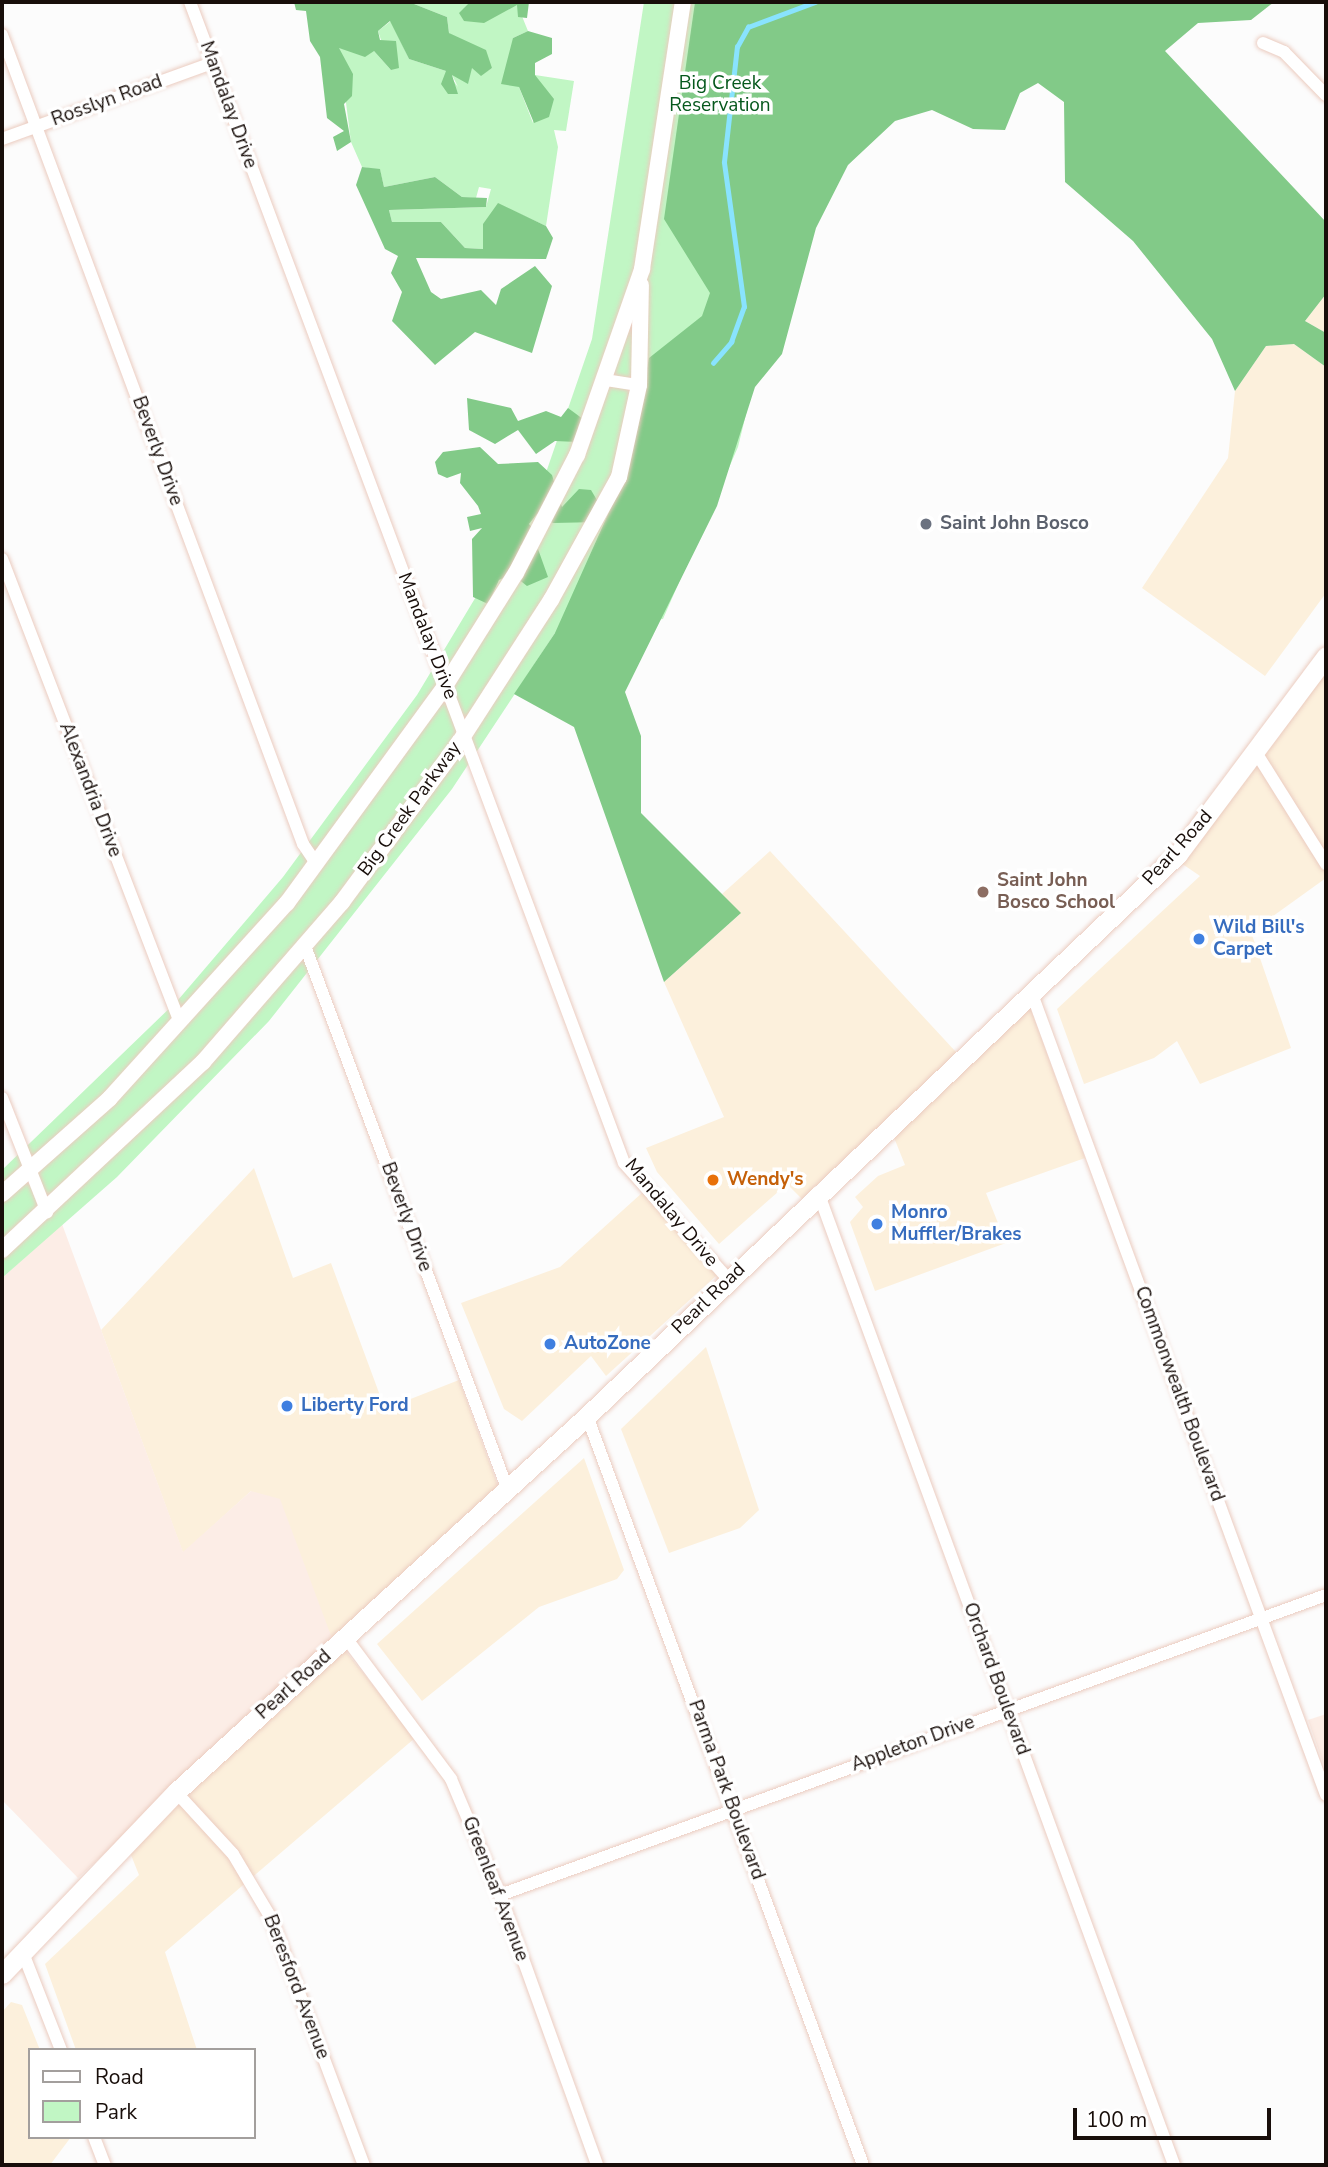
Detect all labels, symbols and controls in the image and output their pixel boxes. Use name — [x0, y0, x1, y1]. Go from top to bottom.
street label: Mandalay Drive — [194, 38, 262, 172]
street label: Rosslyn Road — [48, 70, 166, 132]
park label: Big Creek Reservation — [669, 73, 771, 117]
street label: Beverly Drive — [127, 393, 187, 509]
place label: Saint John Bosco — [940, 513, 1089, 535]
marker: Saint John Bosco — [918, 516, 934, 532]
street label: Mandalay Drive — [392, 570, 462, 702]
street label: Alexandria Drive — [54, 719, 126, 861]
street label: Big Creek Parkway — [354, 737, 466, 881]
street label: Pearl Road — [1138, 806, 1218, 890]
place label: Saint John Bosco School — [997, 870, 1115, 914]
marker: Saint John Bosco School — [975, 884, 991, 900]
place label: Wild Bill's Carpet — [1213, 917, 1305, 961]
marker: Wild Bill's Carpet — [1191, 931, 1207, 947]
street label: Mandalay Drive — [619, 1155, 723, 1271]
street label: Beverly Drive — [376, 1159, 436, 1275]
place label: Wendy's — [727, 1169, 804, 1191]
marker: Wendy's — [705, 1172, 721, 1188]
place label: Monro Muffler/Brakes — [891, 1202, 1022, 1246]
marker: Monro Muffler/Brakes — [869, 1216, 885, 1232]
street label: Pearl Road — [668, 1258, 750, 1340]
street label: Commonwealth Boulevard — [1129, 1283, 1229, 1505]
place label: AutoZone — [564, 1333, 651, 1355]
marker: AutoZone — [542, 1336, 558, 1352]
place label: Liberty Ford — [301, 1395, 409, 1417]
marker: Liberty Ford — [279, 1398, 295, 1414]
street label: Orchard Boulevard — [958, 1600, 1034, 1758]
street label: Pearl Road — [252, 1645, 336, 1725]
street label: Parma Park Boulevard — [683, 1697, 769, 1883]
street label: Appleton Drive — [848, 1711, 978, 1777]
street label: Greenleaf Avenue — [457, 1813, 533, 1965]
street label: Beresford Avenue — [258, 1912, 334, 2062]
legend — [28, 2048, 256, 2139]
text: Road — [95, 2063, 144, 2091]
scale bar — [1076, 2094, 1274, 2138]
text: Park — [95, 2098, 137, 2126]
text: 100 m — [1086, 2106, 1147, 2134]

